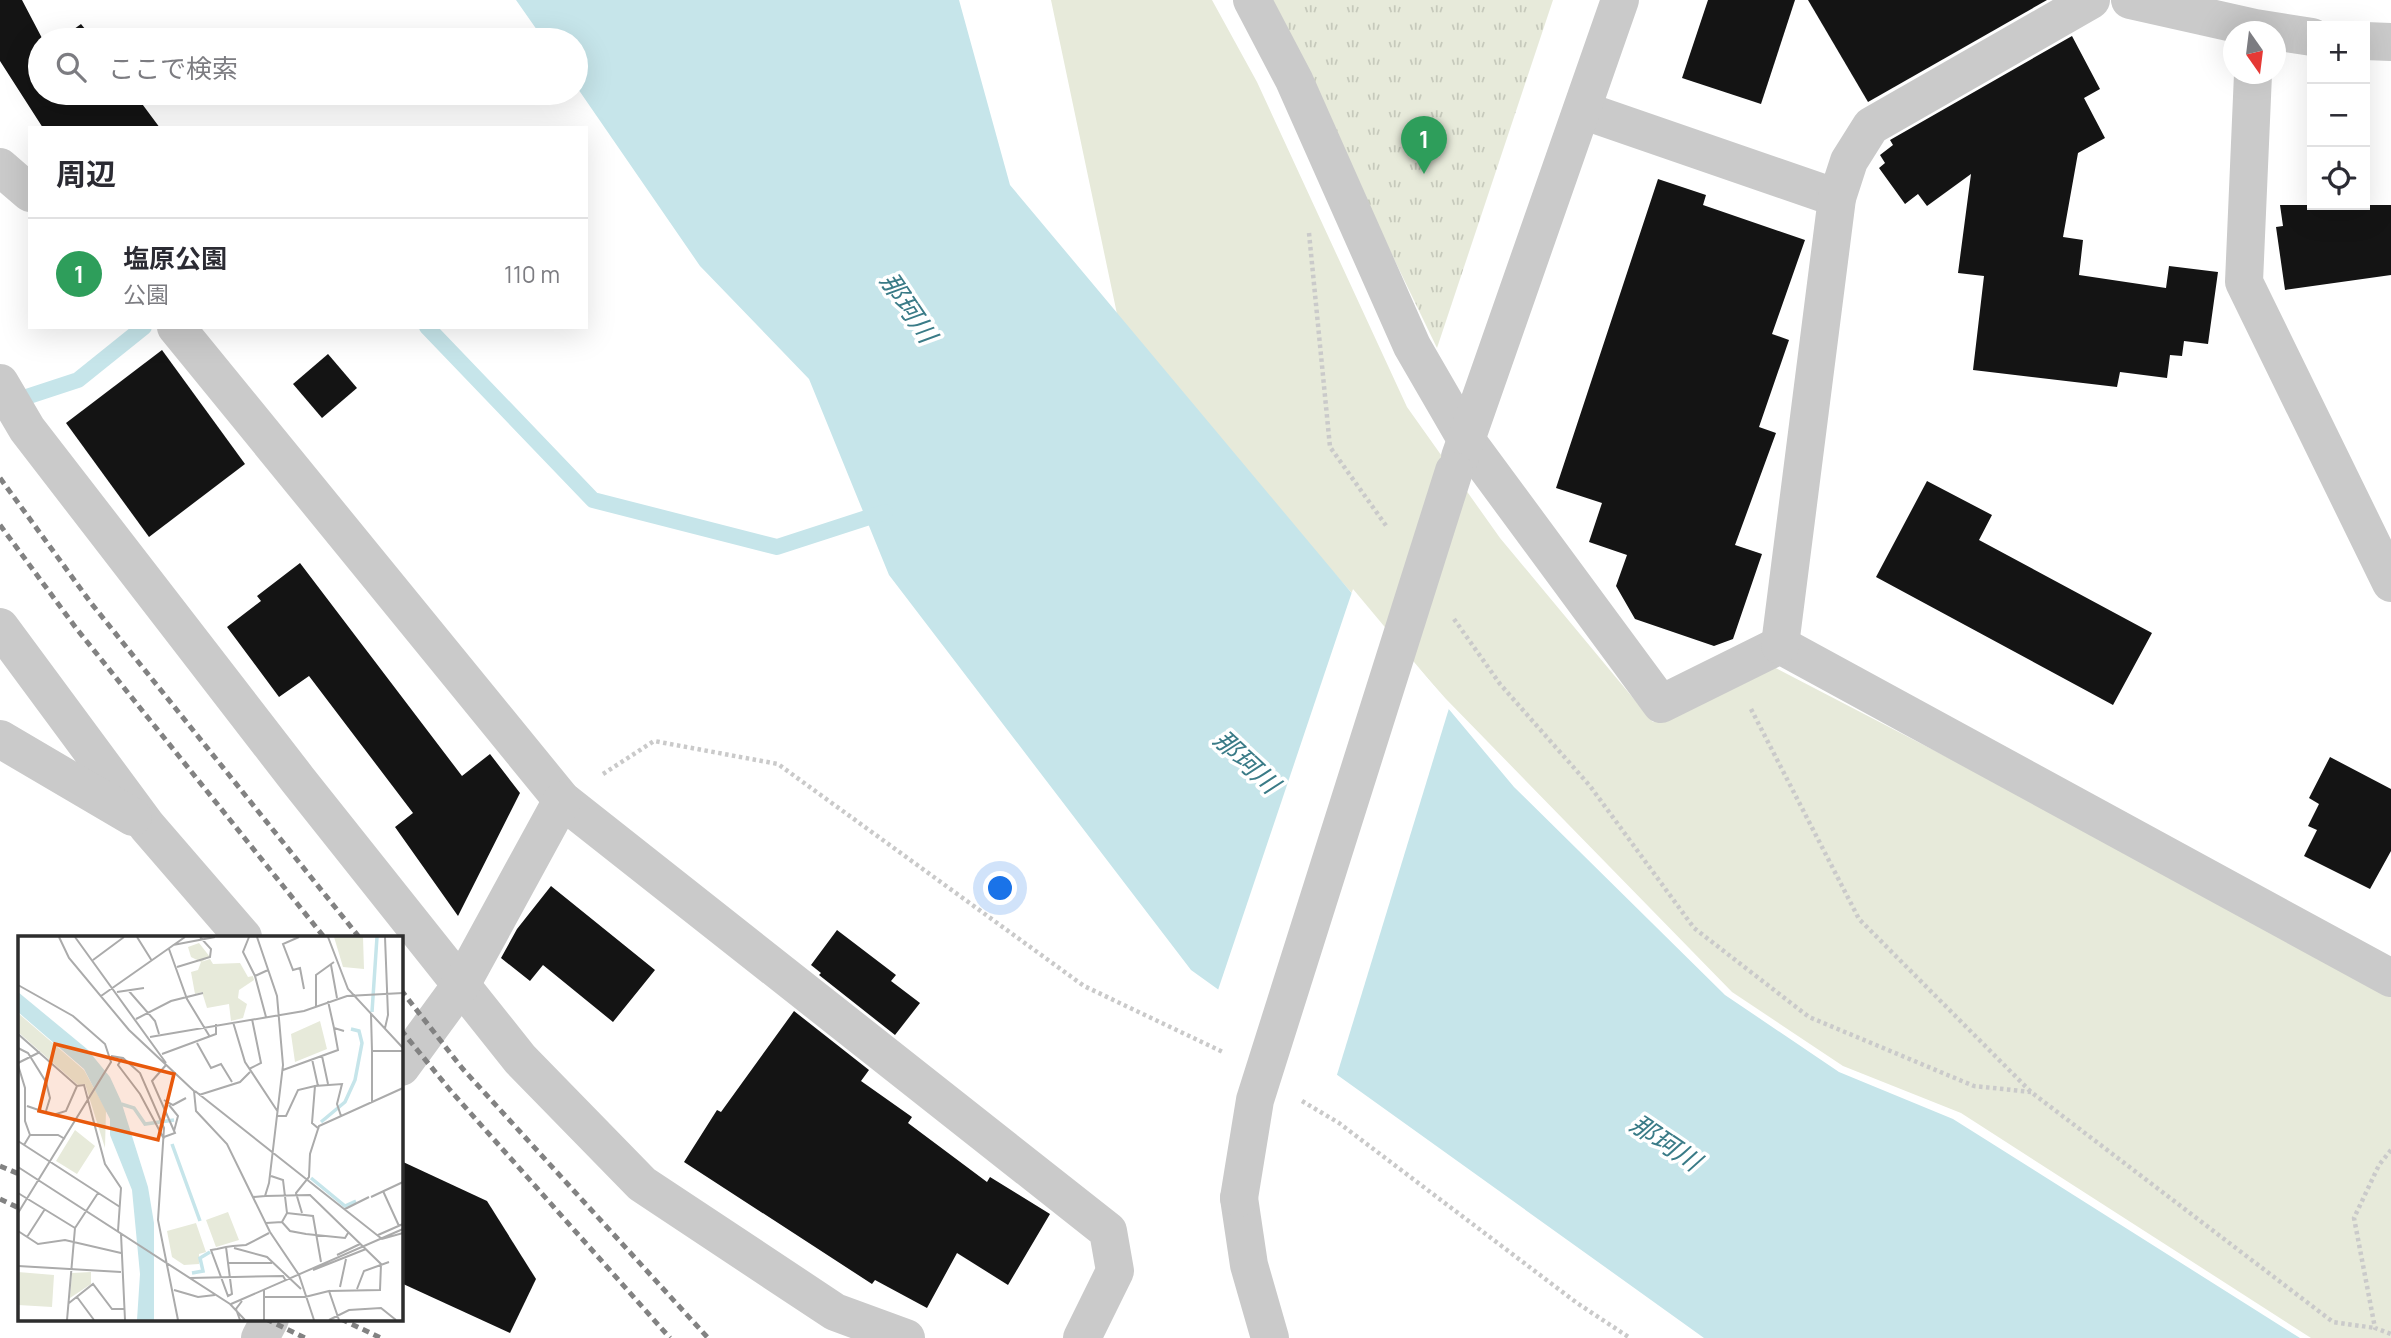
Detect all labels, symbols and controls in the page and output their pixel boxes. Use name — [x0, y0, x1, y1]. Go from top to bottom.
north arrow — [2223, 21, 2286, 84]
map controls — [2307, 21, 2370, 210]
button: + — [2307, 21, 2370, 84]
search box — [28, 28, 588, 105]
icon: search — [52, 48, 90, 86]
text: ここで検索 — [108, 50, 238, 86]
button: − — [2307, 84, 2370, 147]
pin: 1 — [1401, 116, 1447, 174]
button: locate — [2307, 147, 2370, 210]
text: 周辺 — [56, 153, 116, 194]
text: 塩原公園 — [123, 240, 227, 276]
text: 1 — [74, 258, 84, 290]
text: 110 m — [504, 258, 560, 290]
water label: 那珂川 — [872, 265, 947, 352]
text: 公園 — [123, 278, 169, 310]
water label: 那珂川 — [1206, 721, 1290, 803]
your location — [983, 871, 1017, 905]
inset map — [18, 936, 402, 1320]
water label: 那珂川 — [1624, 1105, 1711, 1180]

